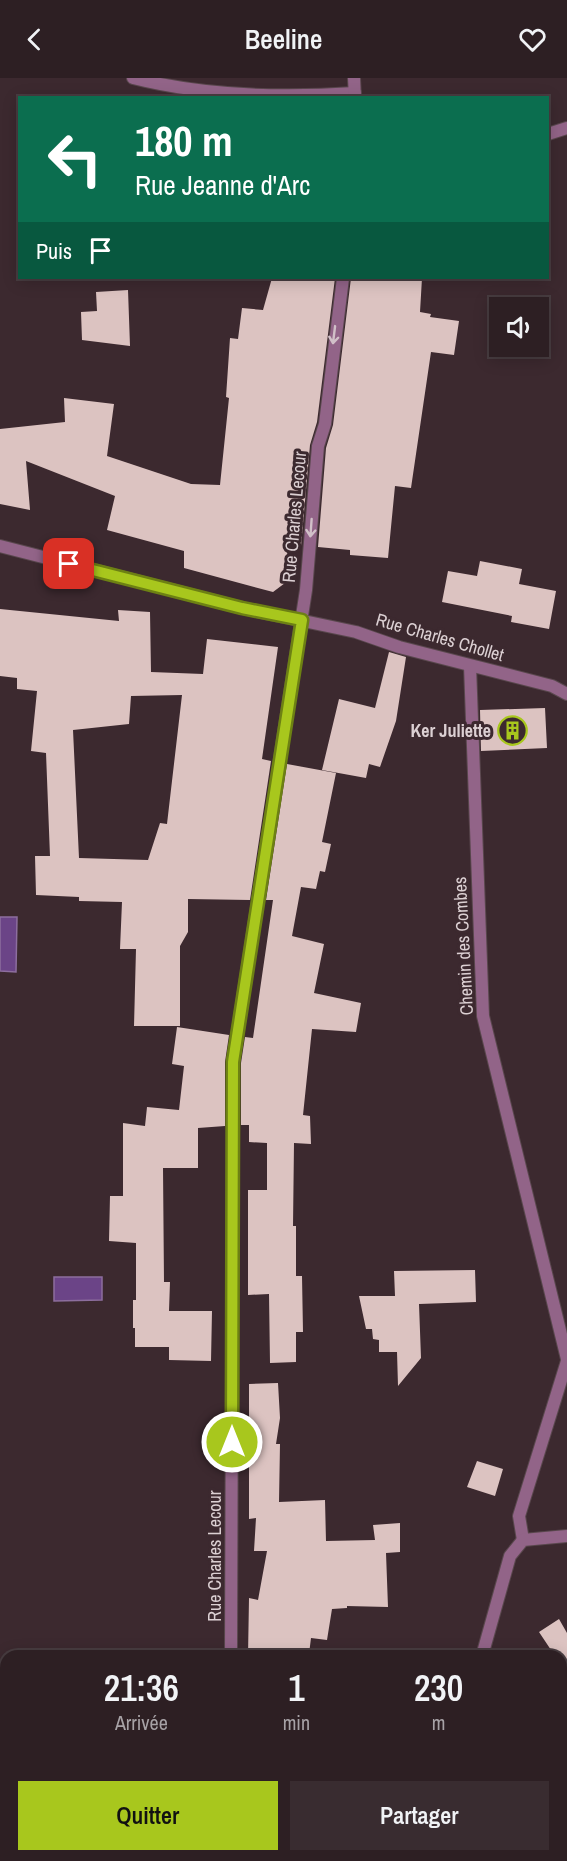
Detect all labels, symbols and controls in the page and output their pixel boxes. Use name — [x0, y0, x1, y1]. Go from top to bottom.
text: Beeline — [245, 21, 322, 57]
icon: back — [18, 23, 51, 56]
icon: heart — [516, 23, 549, 56]
text: 180 m — [135, 113, 233, 169]
icon: left — [36, 120, 114, 198]
text: Rue Jeanne d'Arc — [135, 167, 310, 203]
icon: arrive — [84, 234, 117, 267]
text: Puis — [36, 236, 72, 266]
map controls — [489, 297, 549, 357]
button: sound — [489, 297, 549, 357]
one-way arrow — [329, 325, 340, 345]
street label: Rue Charles Lecour — [276, 450, 312, 583]
one-way arrow — [306, 518, 317, 538]
pin — [43, 538, 94, 589]
icon: arrive — [52, 547, 85, 580]
street label: Rue Charles Chollet — [373, 607, 507, 667]
building icon: Ker Juliette — [496, 714, 528, 746]
place label: Ker Juliette — [411, 718, 491, 743]
street label: Chemin des Combes — [447, 876, 479, 1016]
position arrow — [200, 1410, 264, 1474]
street label: Rue Charles Lecour — [202, 1490, 227, 1622]
text: 21:36 — [104, 1664, 179, 1712]
text: 1 — [288, 1664, 305, 1712]
text: 230 — [414, 1664, 463, 1712]
text: Arrivée — [115, 1709, 168, 1736]
text: min — [283, 1709, 310, 1736]
text: m — [432, 1709, 445, 1736]
button: Quitter — [18, 1781, 278, 1850]
button: Partager — [290, 1781, 549, 1850]

